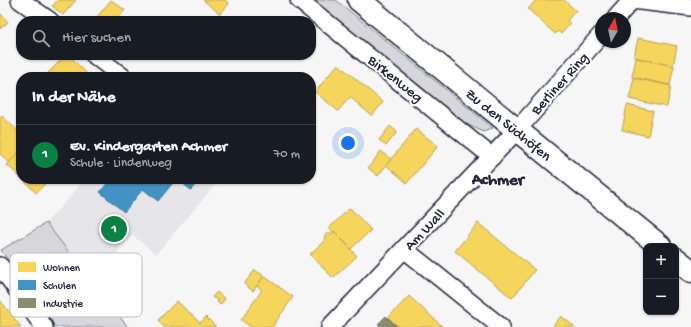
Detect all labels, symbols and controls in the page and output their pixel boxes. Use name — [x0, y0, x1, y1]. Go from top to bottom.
north arrow — [595, 12, 631, 48]
search box — [16, 16, 316, 60]
icon: search — [30, 27, 52, 49]
text: Hier suchen — [62, 29, 131, 47]
street label: Berliner Ring — [527, 49, 593, 120]
street label: Birkenweg — [363, 51, 426, 107]
street label: Zu den Südhöfen — [461, 85, 554, 166]
text: In der Nähe — [32, 88, 115, 108]
your location — [338, 133, 358, 153]
text: Ev. Kindergarten Achmer — [70, 138, 227, 156]
text: 1 — [42, 147, 48, 162]
text: 70 m — [274, 147, 300, 162]
text: Schule · Lindenweg — [70, 156, 172, 171]
district label: Achmer — [471, 171, 526, 191]
street label: Am Wall — [401, 206, 450, 255]
pin: 1 — [101, 214, 127, 244]
map controls — [643, 243, 679, 315]
button: + — [643, 243, 679, 279]
legend — [10, 253, 142, 317]
text: Wohnen — [43, 263, 81, 275]
button: − — [643, 279, 679, 315]
text: Schulen — [43, 281, 77, 293]
text: Industrie — [43, 299, 83, 311]

